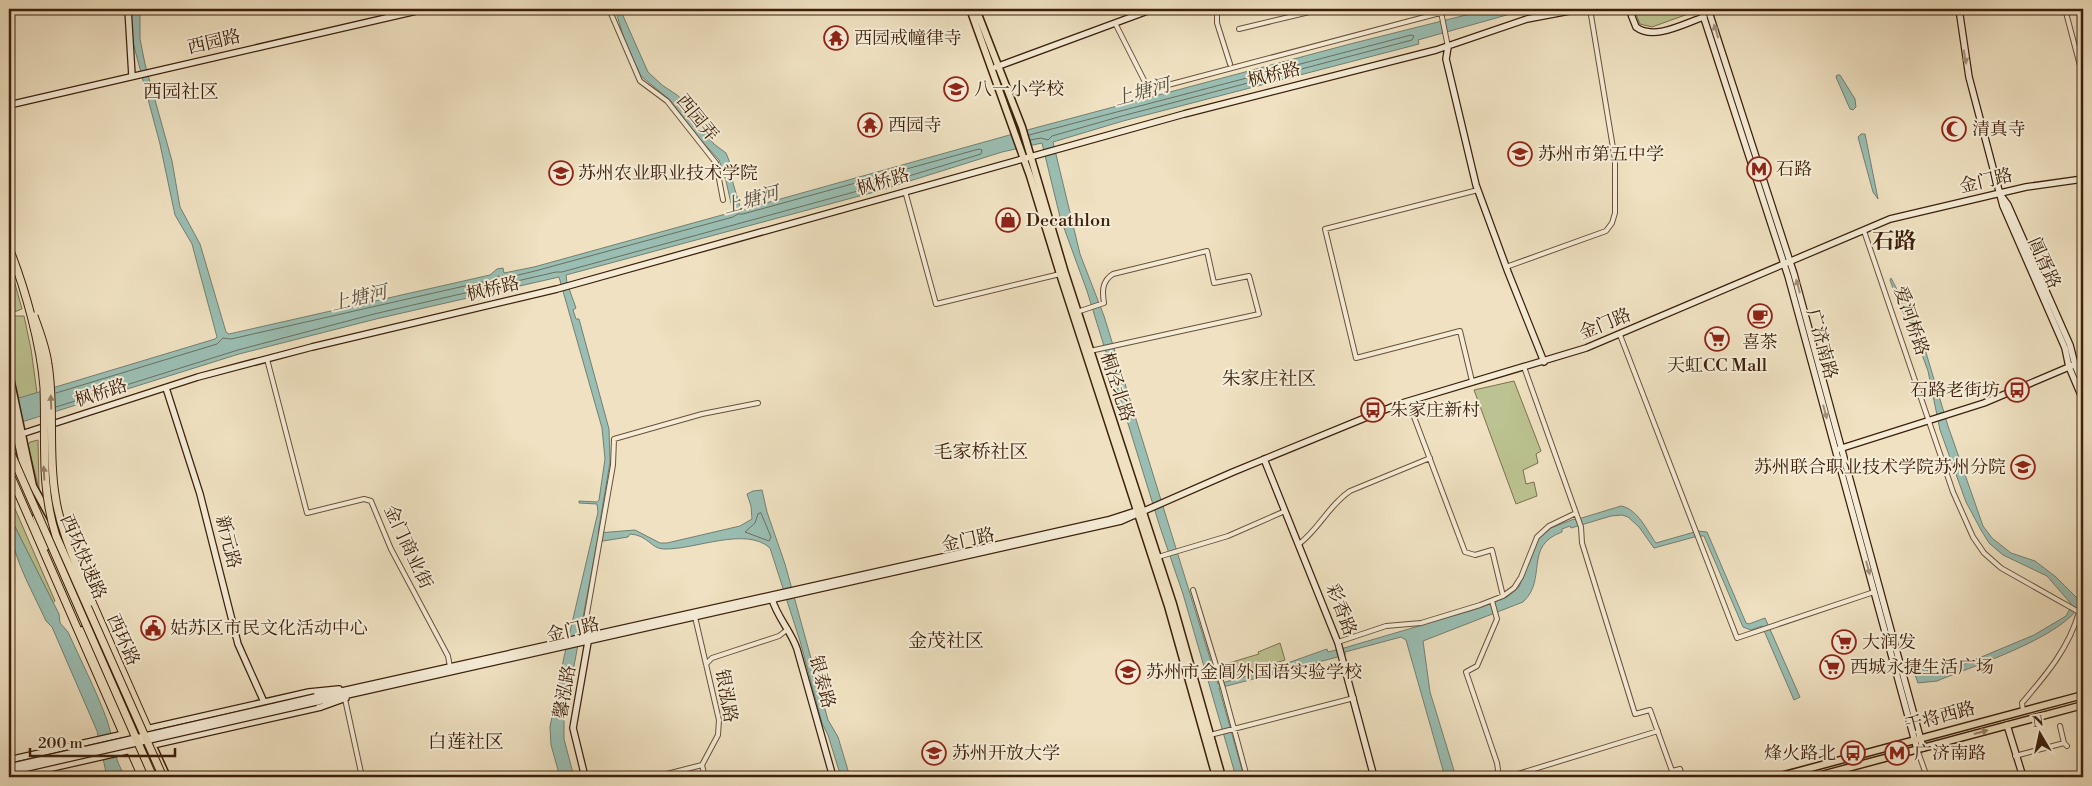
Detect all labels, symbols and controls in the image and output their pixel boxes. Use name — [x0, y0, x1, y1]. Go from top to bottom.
one-way arrow — [1711, 24, 1719, 39]
street label: 西园路 — [185, 25, 243, 59]
temple icon: 西园戒幢律寺 — [823, 25, 849, 51]
place label: 西园戒幢律寺 — [854, 27, 962, 50]
one-way arrow — [1962, 49, 1970, 65]
street label: 枫桥路 — [1245, 57, 1303, 93]
water label: 上塘河 — [1111, 72, 1176, 111]
school or university icon: 八一小学校 — [943, 76, 969, 102]
place label: 八一小学校 — [974, 78, 1064, 101]
district label: 西园社区 — [143, 80, 219, 104]
street label: 西园弄 — [671, 90, 723, 146]
temple icon: 西园寺 — [857, 112, 883, 138]
place label: 西园寺 — [888, 114, 942, 137]
mosque icon: 清真寺 — [1941, 116, 1967, 142]
place label: 清真寺 — [1972, 118, 2026, 141]
school or university icon: 苏州市第五中学 — [1507, 141, 1533, 167]
place label: 苏州市第五中学 — [1538, 143, 1664, 166]
metro station icon: 石路 — [1746, 156, 1772, 182]
place label: 石路 — [1776, 158, 1812, 181]
school or university icon: 苏州农业职业技术学院 — [548, 160, 574, 186]
place label: 苏州农业职业技术学院 — [578, 162, 758, 185]
street label: 枫桥路 — [854, 164, 912, 200]
street label: 金门路 — [1957, 164, 2015, 198]
water label: 上塘河 — [720, 180, 785, 219]
shop icon: Decathlon — [995, 207, 1021, 233]
place label: Decathlon — [1026, 209, 1111, 232]
district label: 石路 — [1872, 228, 1916, 255]
street label: 阊胥路 — [2023, 234, 2065, 292]
street label: 枫桥路 — [464, 272, 522, 306]
one-way arrow — [1793, 278, 1801, 293]
water label: 上塘河 — [329, 279, 392, 316]
street label: 爱河桥路 — [1888, 283, 1934, 359]
street label: 金门路 — [1576, 303, 1634, 345]
cafe icon: 喜茶 — [1747, 303, 1773, 329]
street label: 广济南路 — [1802, 306, 1842, 382]
supermarket icon: 天虹CC Mall — [1704, 326, 1730, 352]
place label: 喜茶 — [1742, 331, 1778, 354]
street label: 桐泾北路 — [1095, 349, 1139, 425]
place label: 天虹CC Mall — [1667, 354, 1768, 377]
district label: 朱家庄社区 — [1221, 367, 1317, 391]
street label: 枫桥路 — [72, 374, 130, 412]
bus stop icon: 石路老街坊 — [2004, 377, 2030, 403]
place label: 石路老街坊 — [1910, 379, 2000, 402]
one-way arrow — [47, 394, 55, 410]
bus stop icon: 朱家庄新村 — [1360, 397, 1386, 423]
place label: 朱家庄新村 — [1390, 399, 1480, 422]
one-way arrow — [1821, 404, 1829, 419]
district label: 毛家桥社区 — [933, 440, 1029, 464]
school or university icon: 苏州联合职业技术学院苏州分院 — [2010, 454, 2036, 480]
place label: 苏州联合职业技术学院苏州分院 — [1754, 456, 2006, 479]
one-way arrow — [40, 464, 48, 480]
street label: 金门商业街 — [379, 501, 437, 593]
street label: 西环快速路 — [55, 511, 111, 603]
street label: 新元路 — [210, 513, 246, 571]
street label: 金门路 — [939, 523, 997, 557]
one-way arrow — [1864, 561, 1872, 576]
street label: 彩香路 — [1321, 581, 1361, 639]
street label: 西环路 — [102, 611, 144, 669]
street label: 金门路 — [544, 613, 602, 647]
public building icon: 姑苏区市民文化活动中心 — [140, 615, 166, 641]
place label: 姑苏区市民文化活动中心 — [170, 617, 368, 640]
district label: 金茂社区 — [908, 629, 984, 653]
supermarket icon: 大润发 — [1831, 629, 1857, 655]
place label: 大润发 — [1862, 631, 1916, 654]
street label: 银泰路 — [804, 653, 840, 711]
supermarket icon: 西城永捷生活广场 — [1819, 654, 1845, 680]
place label: 西城永捷生活广场 — [1850, 656, 1994, 679]
school or university icon: 苏州市金阊外国语实验学校 — [1115, 659, 1141, 685]
place label: 苏州市金阊外国语实验学校 — [1146, 661, 1362, 684]
street label: 馨泓路 — [549, 663, 581, 721]
street label: 银泓路 — [710, 667, 742, 725]
street label: 干将西路 — [1902, 697, 1978, 737]
north arrow — [2014, 708, 2064, 758]
text: N — [2031, 712, 2045, 732]
scale bar — [30, 726, 175, 758]
one-way arrow — [1974, 728, 1989, 736]
district label: 白莲社区 — [428, 730, 504, 754]
text: 200 m — [38, 734, 83, 753]
school or university icon: 苏州开放大学 — [921, 740, 947, 766]
bus stop icon: 烽火路北 — [1840, 740, 1866, 766]
metro station icon: 广济南路 — [1884, 740, 1910, 766]
place label: 苏州开放大学 — [952, 742, 1060, 765]
place label: 烽火路北 — [1764, 742, 1836, 765]
place label: 广济南路 — [1914, 742, 1986, 765]

